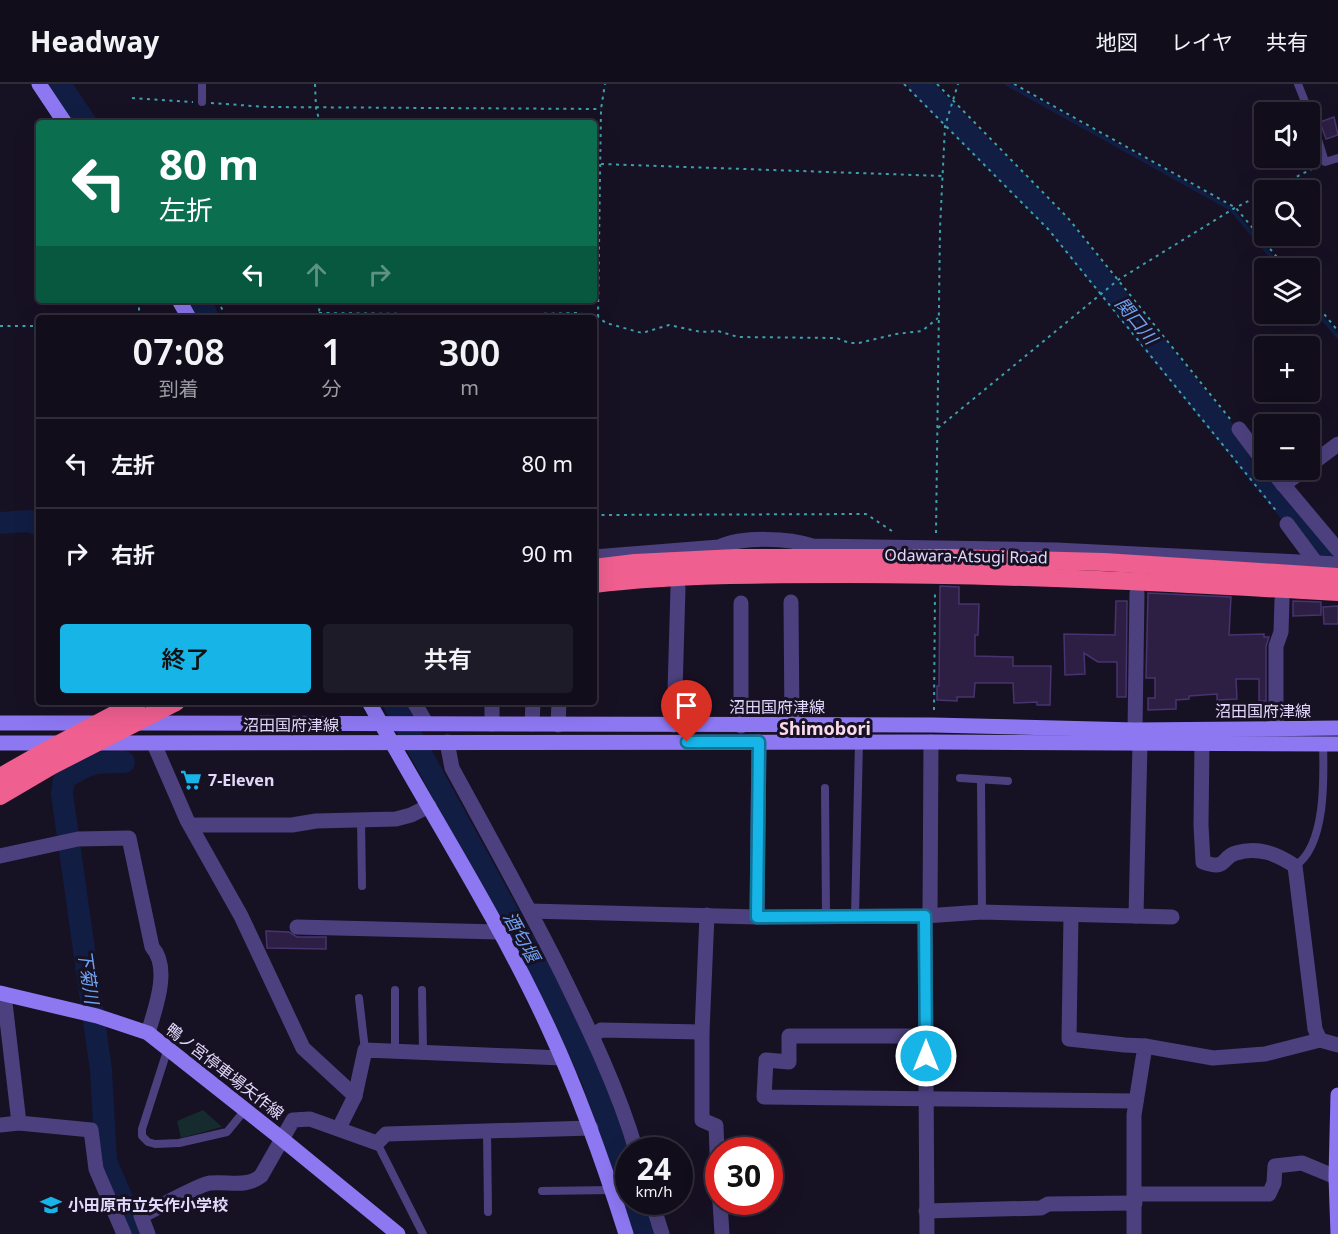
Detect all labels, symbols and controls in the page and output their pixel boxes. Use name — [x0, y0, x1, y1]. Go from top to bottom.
text: Headway — [30, 22, 159, 60]
text: 地図 — [1096, 28, 1138, 56]
text: レイヤ — [1171, 28, 1233, 56]
text: 共有 — [1266, 28, 1308, 56]
map controls — [1254, 102, 1320, 480]
button: sound — [1254, 102, 1320, 168]
text: 80 m — [159, 135, 259, 192]
icon: left — [60, 144, 138, 222]
button: search — [1254, 180, 1320, 246]
text: 左折 — [159, 191, 213, 228]
icon: left — [237, 258, 270, 291]
icon: ahead — [300, 258, 333, 291]
icon: right — [363, 258, 396, 291]
button: layers — [1254, 258, 1320, 324]
water label: 関口川 — [1110, 292, 1164, 350]
text: 07:08 — [133, 327, 225, 376]
text: 1 — [321, 327, 342, 376]
text: 300 — [439, 328, 500, 377]
button: + — [1254, 336, 1320, 402]
text: m — [460, 374, 479, 401]
text: 到着 — [159, 375, 199, 402]
text: 分 — [322, 375, 342, 402]
button: − — [1254, 414, 1320, 480]
icon: left — [60, 447, 93, 480]
text: 80 m — [522, 448, 573, 478]
text: 左折 — [111, 449, 155, 479]
icon: right — [60, 537, 93, 570]
text: 90 m — [522, 538, 573, 568]
text: 右折 — [111, 539, 155, 569]
street label: Odawara-Atsugi Road — [884, 544, 1048, 568]
button: 終了 — [60, 624, 311, 693]
button: 共有 — [323, 624, 573, 693]
pin — [661, 680, 712, 742]
icon: arrive — [670, 689, 703, 722]
street label: 沼田国府津線 — [729, 696, 825, 718]
street label: 沼田国府津線 — [1215, 700, 1311, 722]
street label: 沼田国府津線 — [243, 714, 339, 736]
district label: Shimobori — [779, 716, 871, 740]
supermarket icon: 7-Eleven — [179, 768, 203, 792]
place label: 7-Eleven — [208, 769, 274, 791]
water label: 酒匂堰 — [498, 907, 547, 969]
water label: 下菊川 — [73, 948, 105, 1007]
street label: 鴨ノ宮停車場矢作線 — [161, 1018, 289, 1124]
position arrow — [894, 1024, 958, 1088]
speed limit sign: 30 — [705, 1137, 783, 1215]
text: 24 — [637, 1148, 671, 1189]
text: km/h — [636, 1181, 672, 1201]
school or university icon: 小田原市立矢作小学校 — [39, 1193, 63, 1217]
place label: 小田原市立矢作小学校 — [68, 1194, 228, 1216]

